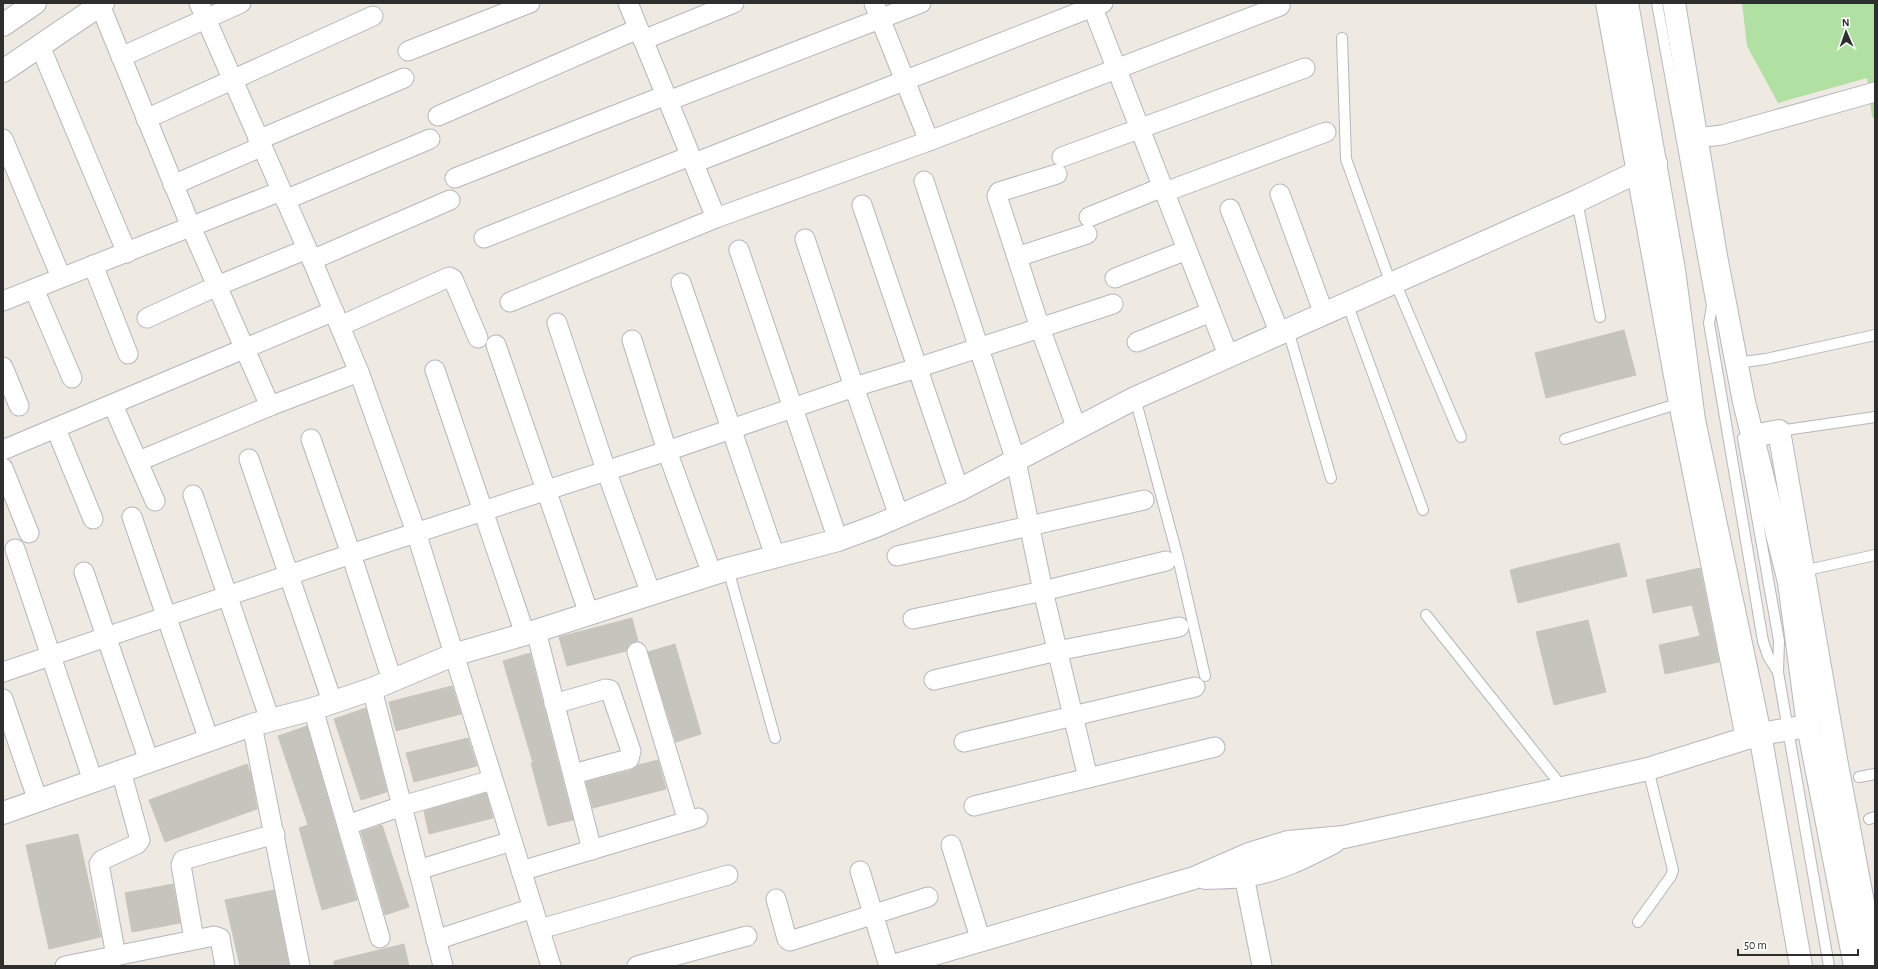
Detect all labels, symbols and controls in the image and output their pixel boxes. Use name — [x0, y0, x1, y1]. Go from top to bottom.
north arrow — [1826, 12, 1866, 52]
text: N — [1842, 17, 1850, 28]
scale bar — [1738, 931, 1858, 957]
text: 50 m — [1744, 939, 1767, 951]

